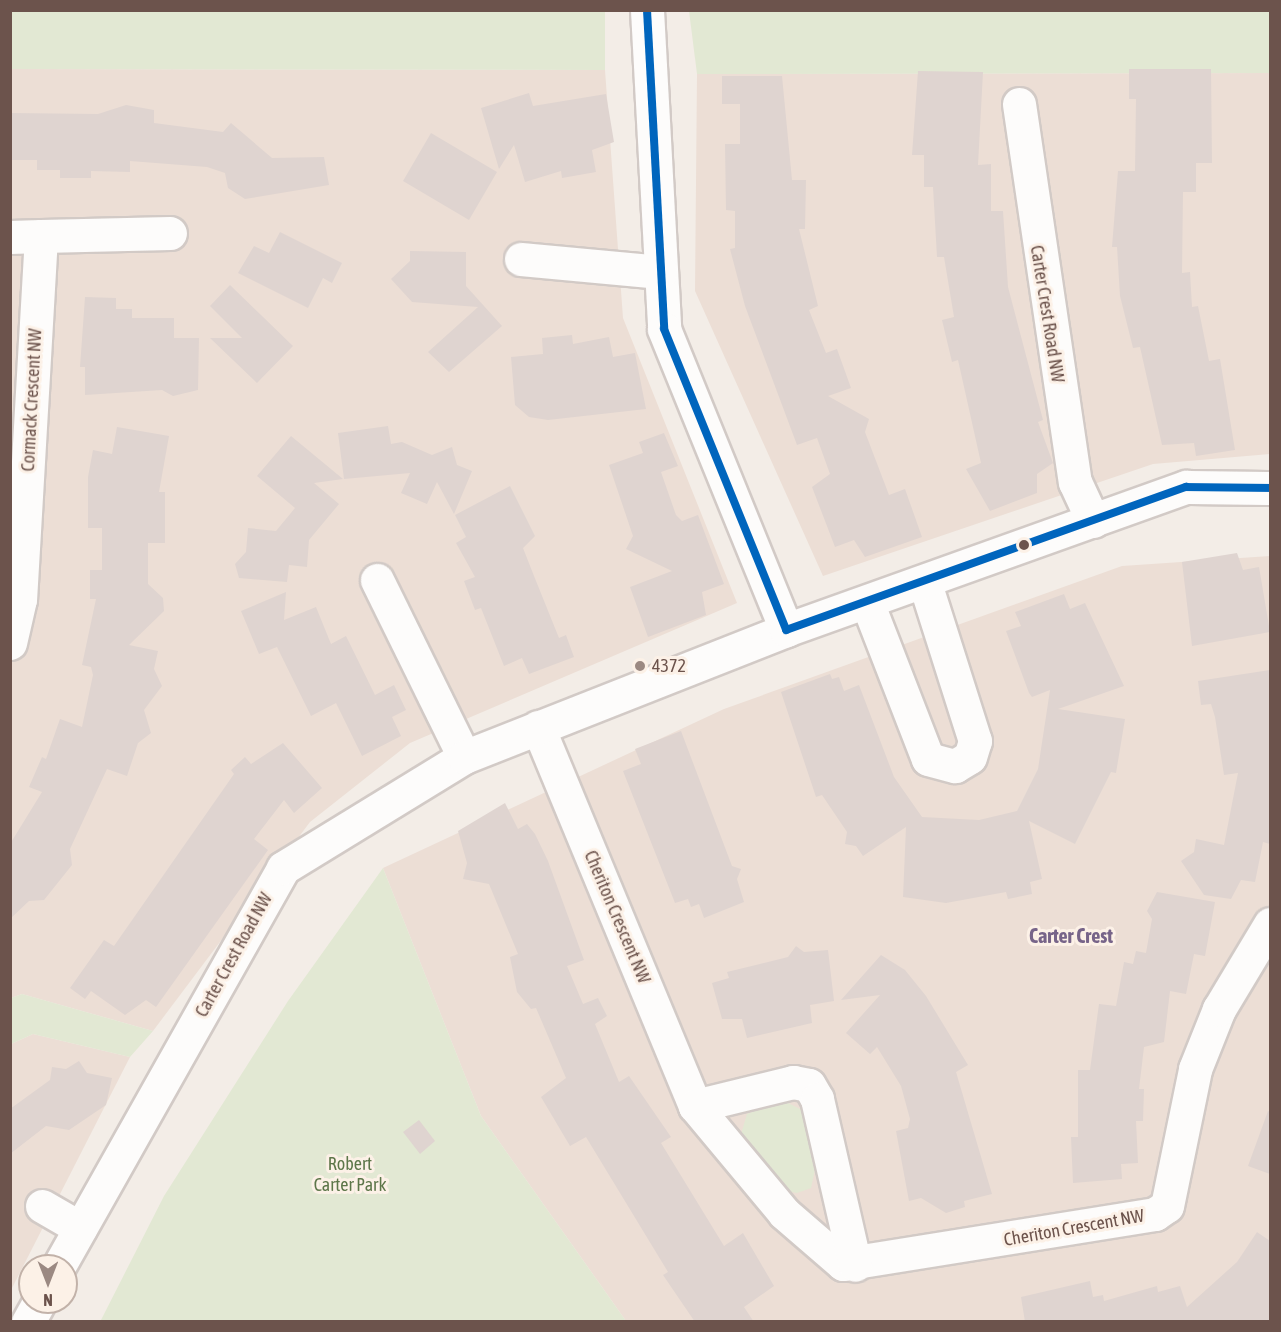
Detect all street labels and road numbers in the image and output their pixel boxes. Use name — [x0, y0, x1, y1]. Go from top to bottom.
street label: Carter Crest Road NW — [1025, 244, 1069, 384]
street label: Cormack Crescent NW — [17, 328, 47, 472]
street label: Cheriton Crescent NW — [579, 847, 655, 987]
street label: Carter Crest Road NW — [191, 889, 277, 1021]
street label: Cheriton Crescent NW — [1002, 1205, 1146, 1251]

